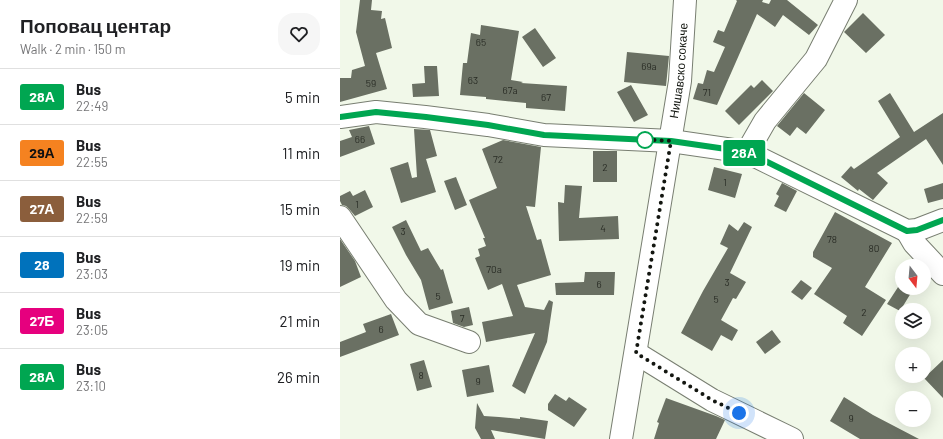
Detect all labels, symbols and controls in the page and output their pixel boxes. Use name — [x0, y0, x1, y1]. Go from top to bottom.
button: heart — [278, 13, 320, 55]
text: Поповац центар — [20, 14, 171, 37]
street label: Нишавско сокаче — [666, 22, 690, 119]
house number: 65 — [476, 36, 486, 48]
text: Walk · 2 min · 150 m — [20, 41, 125, 57]
house number: 69a — [641, 60, 657, 72]
house number: 63 — [468, 74, 478, 86]
house number: 59 — [366, 77, 376, 89]
text: Bus — [76, 80, 101, 98]
house number: 67a — [503, 84, 518, 96]
house number: 71 — [703, 86, 711, 98]
text: 28А — [29, 88, 55, 105]
text: 5 min — [285, 88, 320, 106]
house number: 67 — [541, 91, 551, 103]
text: 22:49 — [76, 98, 108, 114]
unlabelled marker — [636, 131, 654, 149]
house number: 66 — [355, 133, 365, 145]
text: Bus — [76, 136, 101, 154]
line badge: 28А — [721, 140, 767, 166]
text: 29А — [29, 144, 55, 161]
text: 11 min — [282, 144, 320, 162]
text: 28А — [731, 144, 757, 161]
house number: 72 — [493, 153, 503, 165]
text: 22:55 — [76, 154, 108, 170]
house number: 2 — [602, 161, 608, 173]
house number: 1 — [723, 176, 727, 188]
text: Bus — [76, 192, 101, 210]
house number: 1 — [355, 198, 359, 210]
text: 27А — [30, 200, 54, 217]
text: 15 min — [280, 200, 320, 218]
text: 22:59 — [76, 210, 108, 226]
house number: 4 — [600, 222, 606, 234]
house number: 3 — [400, 225, 406, 237]
house number: 78 — [827, 233, 837, 245]
house number: 80 — [869, 242, 879, 254]
text: Bus — [76, 248, 101, 266]
text: 28 — [34, 256, 50, 273]
text: 19 min — [280, 256, 320, 274]
north arrow — [895, 259, 931, 295]
map controls — [895, 259, 931, 427]
house number: 70a — [486, 263, 502, 275]
text: 23:03 — [76, 266, 108, 282]
house number: 3 — [724, 276, 730, 288]
house number: 6 — [596, 278, 602, 290]
house number: 5 — [435, 290, 441, 302]
house number: 5 — [713, 293, 719, 305]
button: layers — [895, 303, 931, 339]
text: Bus — [76, 304, 101, 322]
house number: 2 — [861, 306, 867, 318]
text: 27Б — [30, 312, 54, 329]
text: 21 min — [280, 312, 320, 330]
house number: 7 — [460, 312, 465, 324]
text: 23:05 — [76, 322, 108, 338]
house number: 6 — [378, 323, 384, 335]
button: + — [895, 347, 931, 383]
text: Bus — [76, 360, 101, 378]
text: 28А — [29, 368, 55, 385]
text: 26 min — [277, 368, 320, 386]
house number: 8 — [418, 369, 424, 381]
house number: 9 — [475, 375, 481, 387]
text: 23:10 — [76, 378, 106, 394]
button: − — [895, 391, 931, 427]
your location — [729, 403, 749, 423]
house number: 9 — [848, 412, 854, 424]

